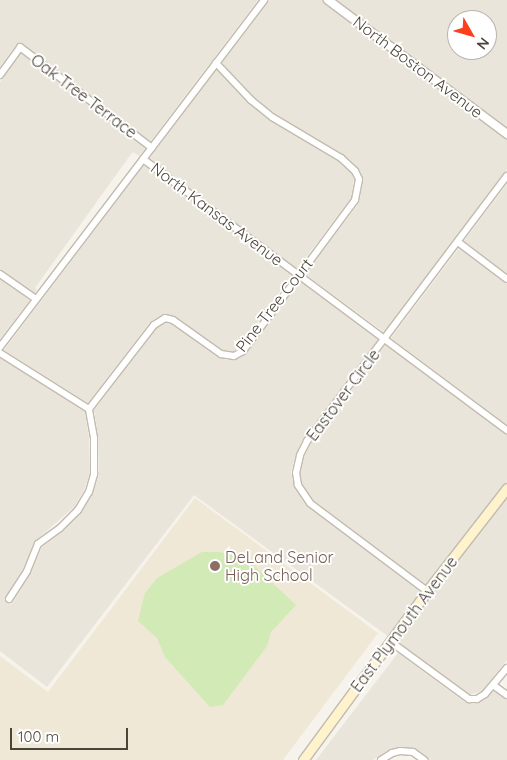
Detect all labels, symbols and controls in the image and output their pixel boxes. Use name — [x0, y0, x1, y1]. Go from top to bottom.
north arrow — [447, 10, 497, 60]
street label: North Boston Avenue — [349, 12, 487, 122]
street label: Oak Tree Terrace — [27, 50, 141, 142]
street label: North Kansas Avenue — [147, 158, 287, 270]
street label: Pine Tree Court — [232, 254, 316, 356]
street label: Eastover Circle — [302, 345, 384, 445]
place label: DeLand Senior High School — [225, 547, 334, 585]
street label: East Plymouth Avenue — [347, 552, 461, 696]
marker: DeLand Senior High School — [209, 560, 221, 572]
scale bar — [12, 718, 130, 750]
text: 100 m — [18, 727, 59, 746]

